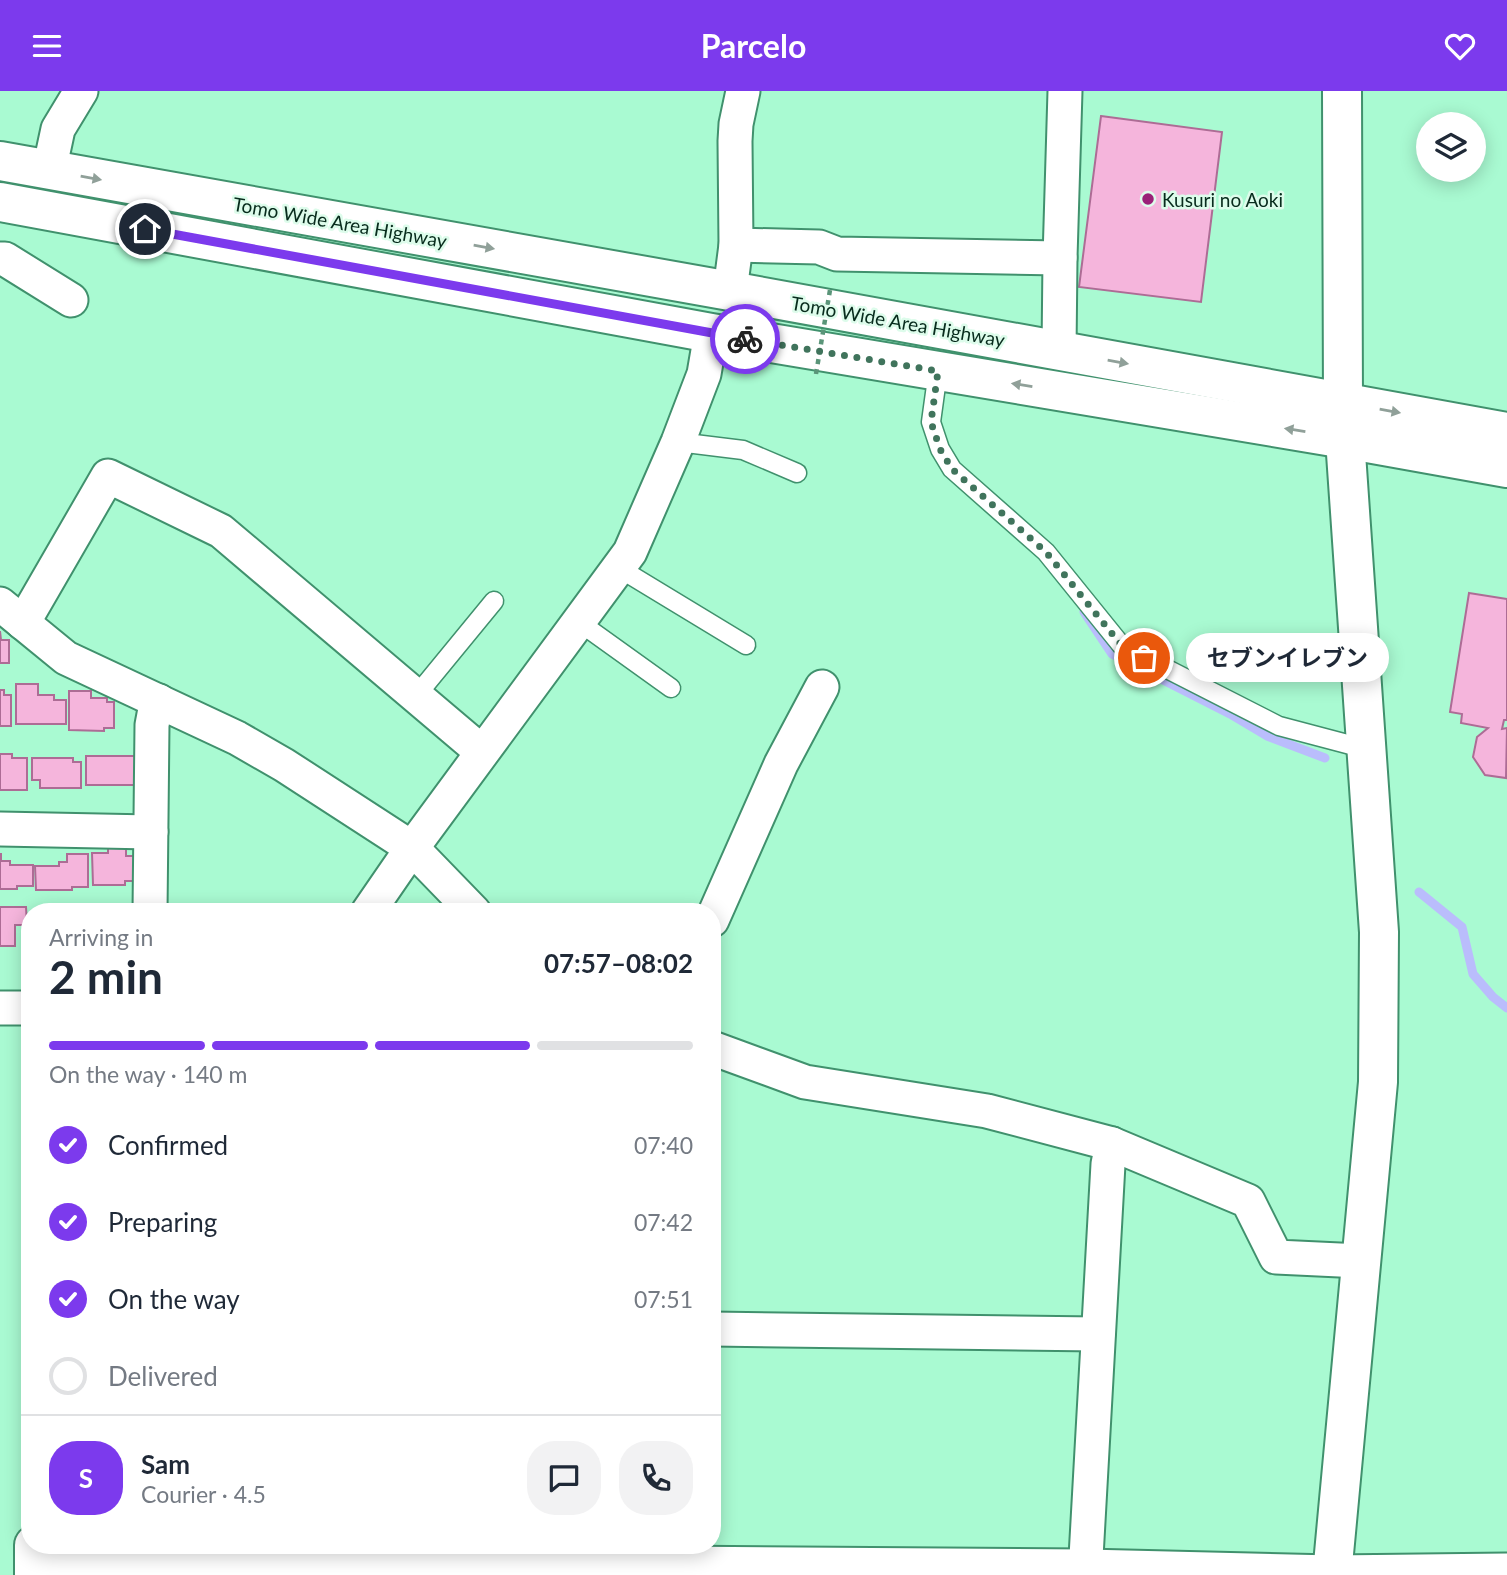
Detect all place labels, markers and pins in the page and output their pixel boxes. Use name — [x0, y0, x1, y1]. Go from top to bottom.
place label: Kusuri no Aoki — [1162, 188, 1283, 211]
marker: Kusuri no Aoki — [1140, 191, 1156, 207]
pin — [115, 199, 175, 259]
pin — [1114, 628, 1174, 688]
callout: セブンイレブン — [1186, 633, 1389, 683]

